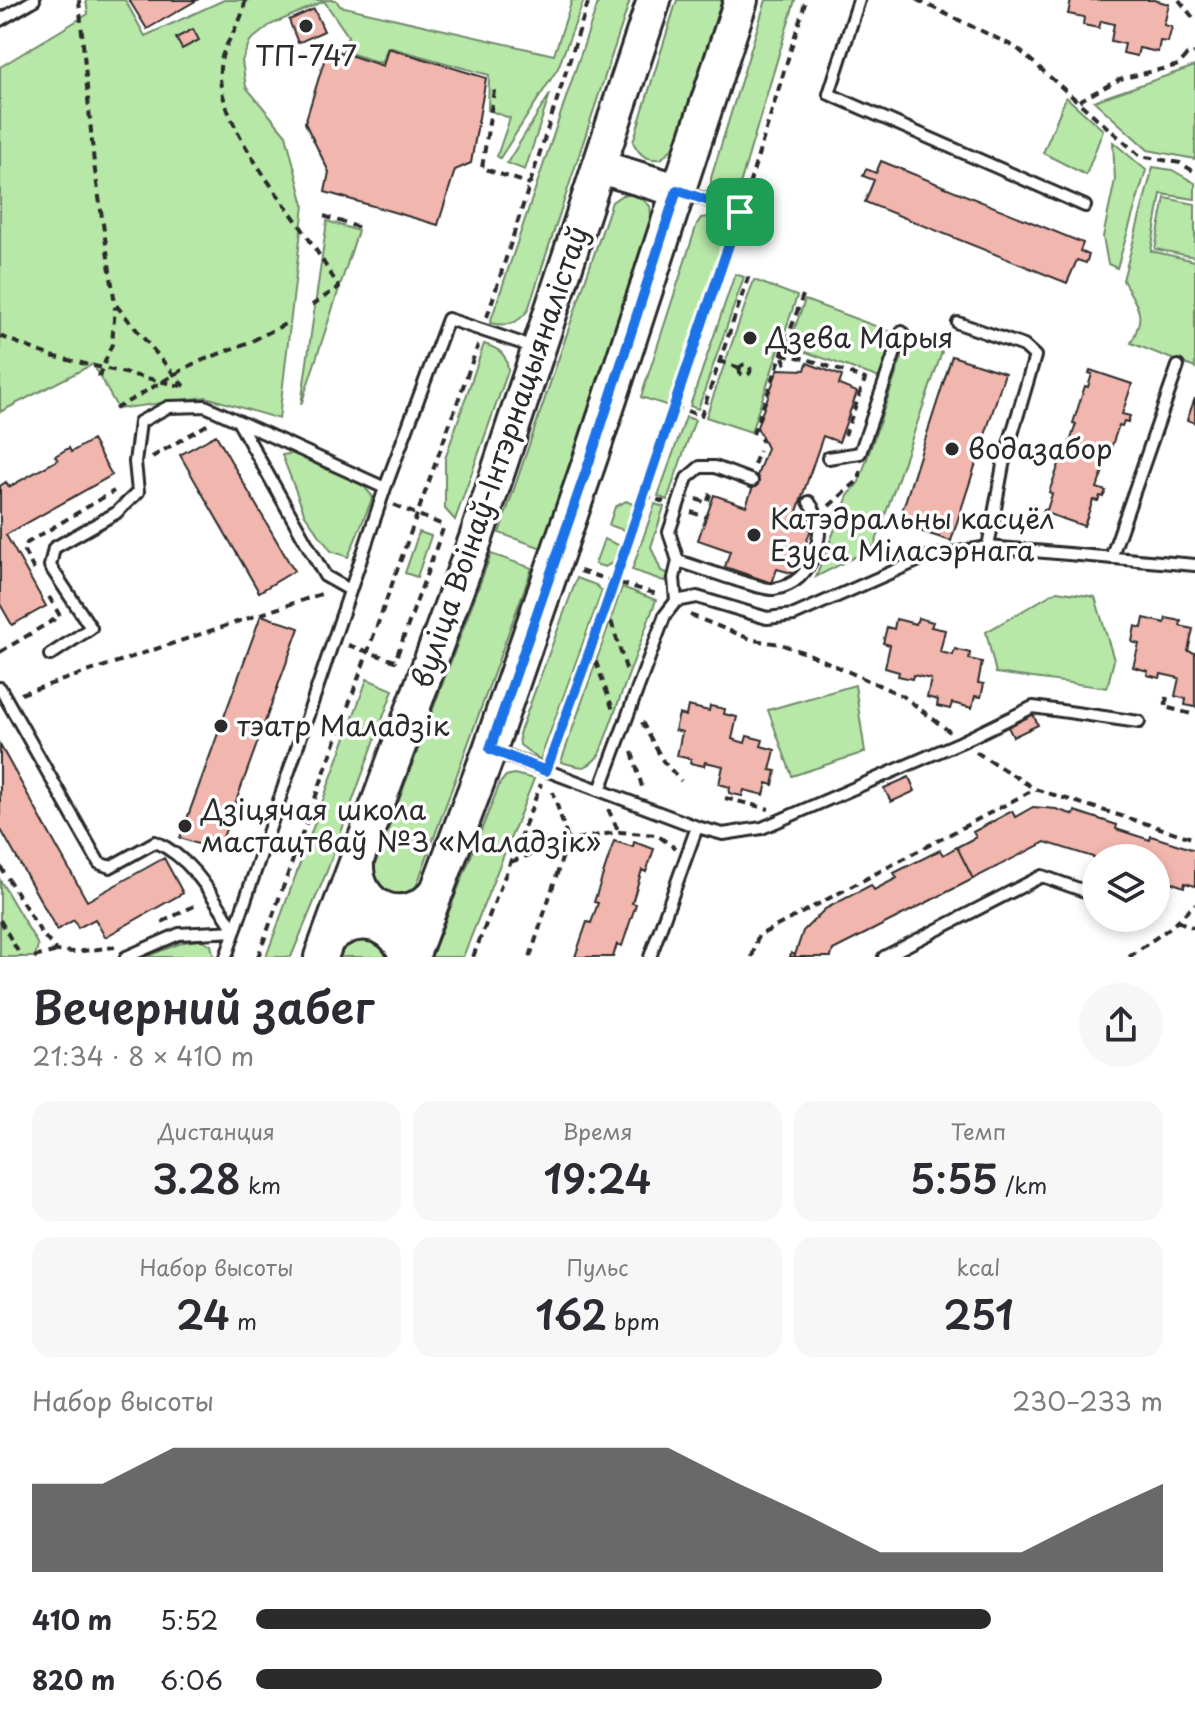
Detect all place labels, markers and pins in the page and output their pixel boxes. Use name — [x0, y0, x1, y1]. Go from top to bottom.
marker: ТП-747 — [297, 17, 315, 35]
place label: ТП-747 — [255, 33, 357, 76]
pin — [706, 178, 774, 246]
place label: Дзева Марыя — [765, 315, 953, 358]
marker: Дзева Марыя — [741, 329, 759, 347]
place label: водазабор — [968, 426, 1112, 469]
marker: водазабор — [943, 440, 961, 458]
place label: Катэдральны касцёл Езуса Міласэрнага — [770, 496, 1055, 571]
marker: Катэдральны касцёл Езуса Міласэрнага — [745, 526, 763, 544]
place label: тэатр Маладзік — [237, 703, 450, 746]
marker: тэатр Маладзік — [212, 717, 230, 735]
place label: Дзіцячая школа мастацтваў №3 «Маладзік» — [200, 787, 601, 862]
marker: Дзіцячая школа мастацтваў №3 «Маладзік» — [176, 817, 194, 835]

